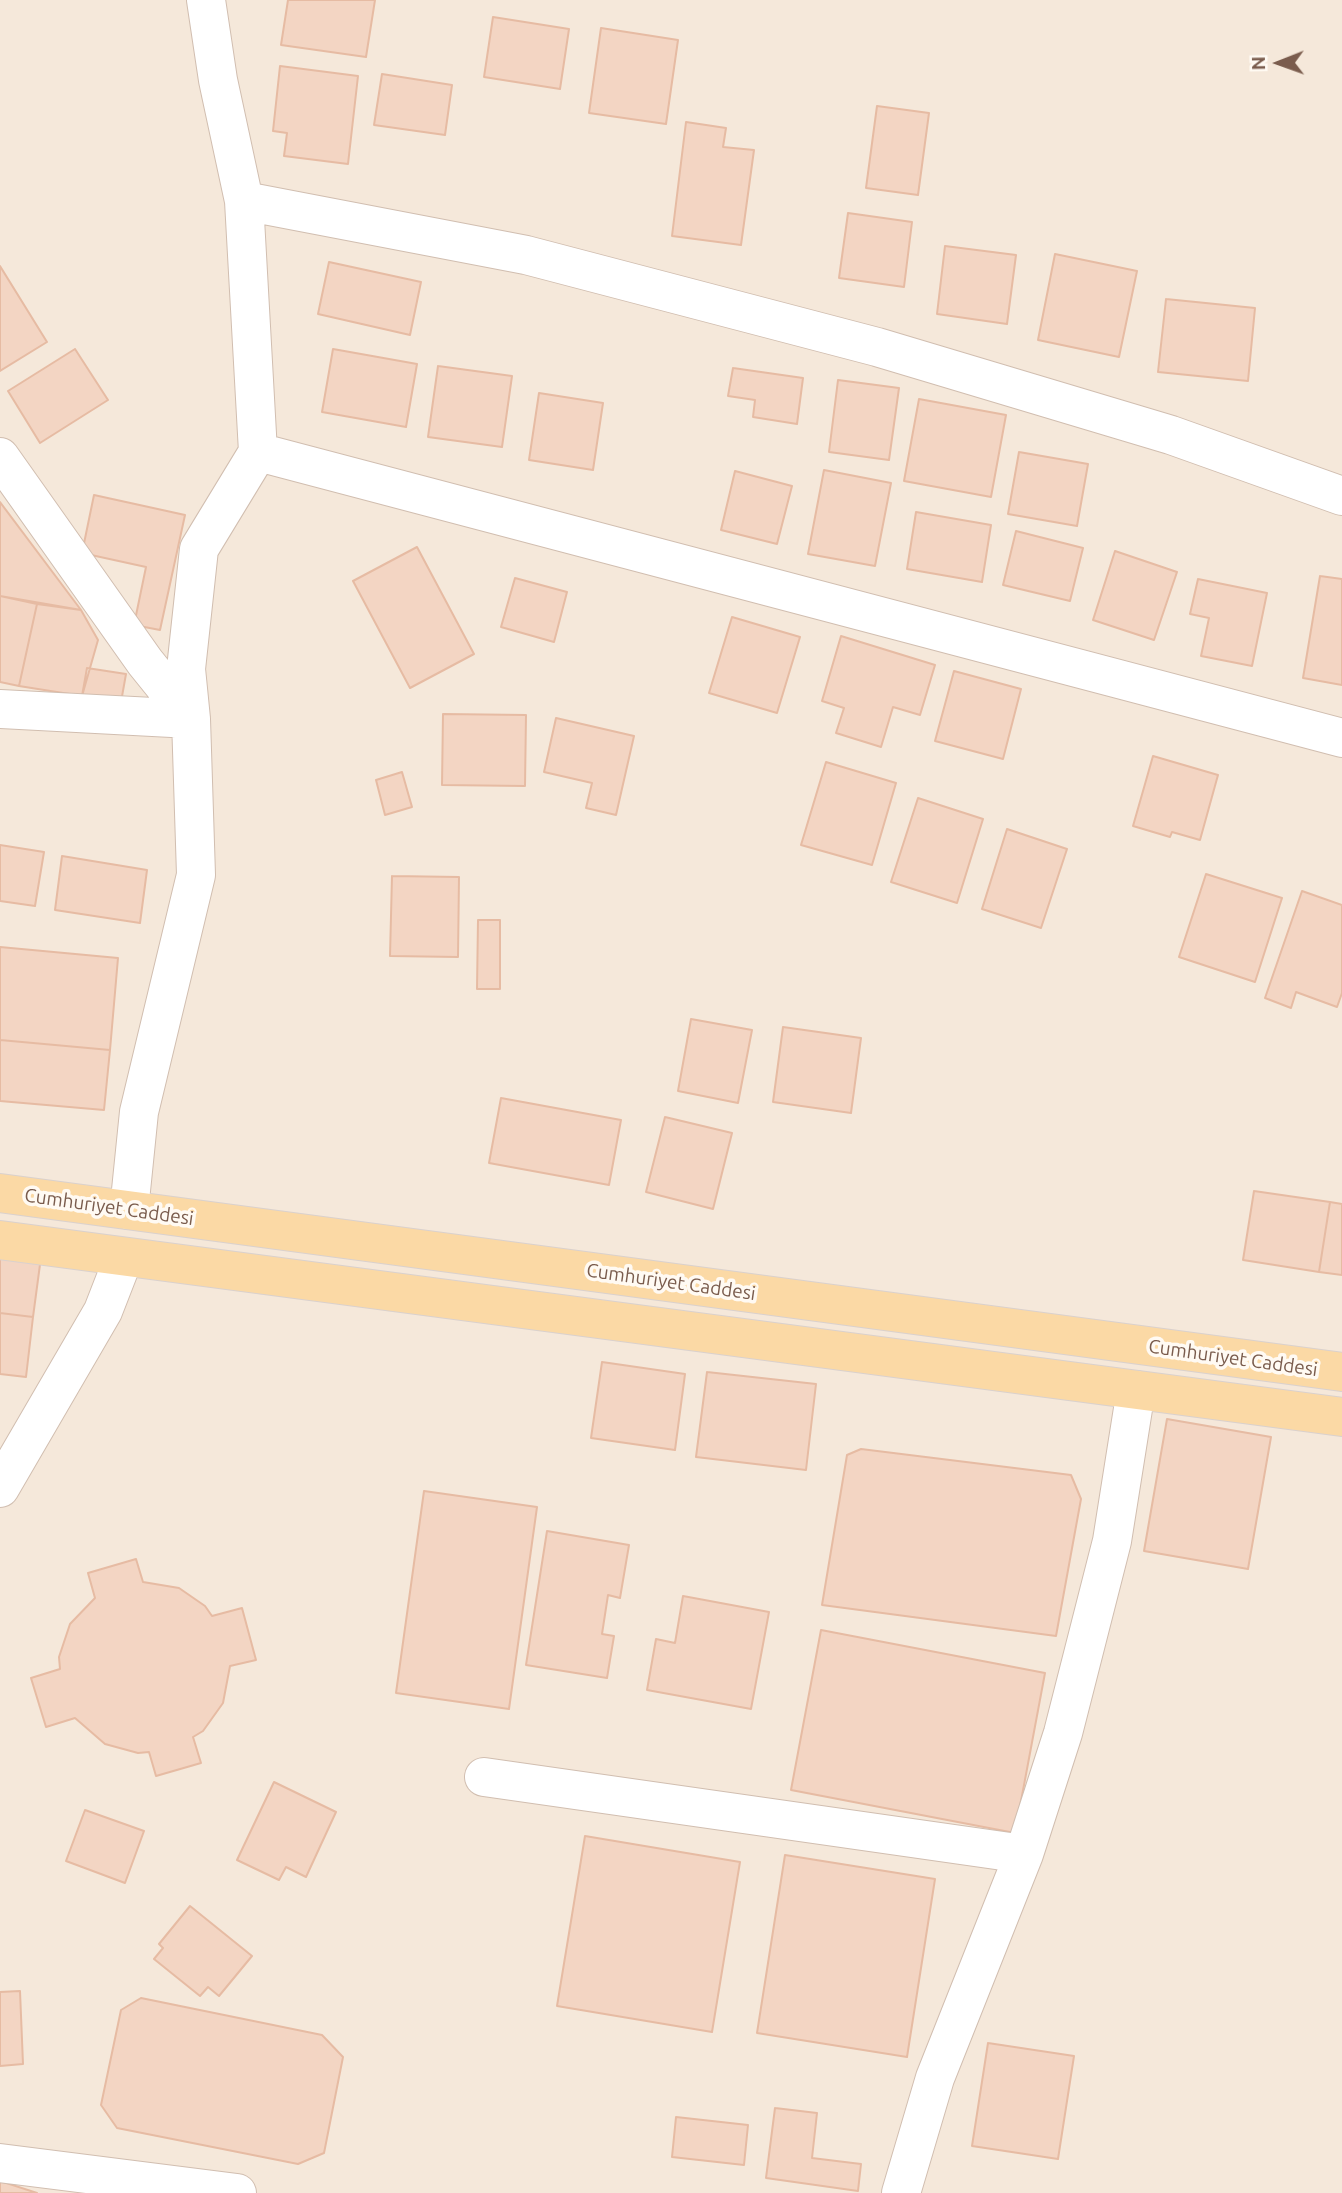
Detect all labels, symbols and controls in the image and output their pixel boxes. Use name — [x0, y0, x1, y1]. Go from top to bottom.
north arrow — [1244, 28, 1314, 98]
text: N — [1247, 56, 1269, 71]
street label: Cumhuriyet Caddesi — [23, 1184, 195, 1230]
street label: Cumhuriyet Caddesi — [585, 1259, 757, 1305]
street label: Cumhuriyet Caddesi — [1147, 1335, 1319, 1381]

